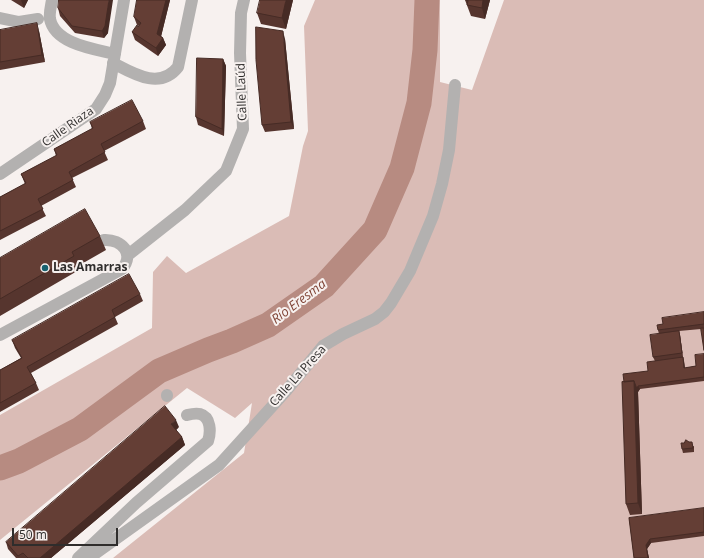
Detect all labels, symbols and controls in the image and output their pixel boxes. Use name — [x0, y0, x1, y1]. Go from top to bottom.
street label: Calle Laúd — [234, 63, 250, 121]
street label: Calle Riaza — [39, 104, 97, 150]
place label: Las Amarras — [53, 261, 128, 275]
marker: Las Amarras — [40, 263, 50, 273]
water label: Río Eresma — [269, 277, 329, 327]
street label: Calle La Presa — [267, 342, 329, 410]
scale bar — [14, 520, 120, 546]
text: 50 m — [19, 526, 47, 543]

